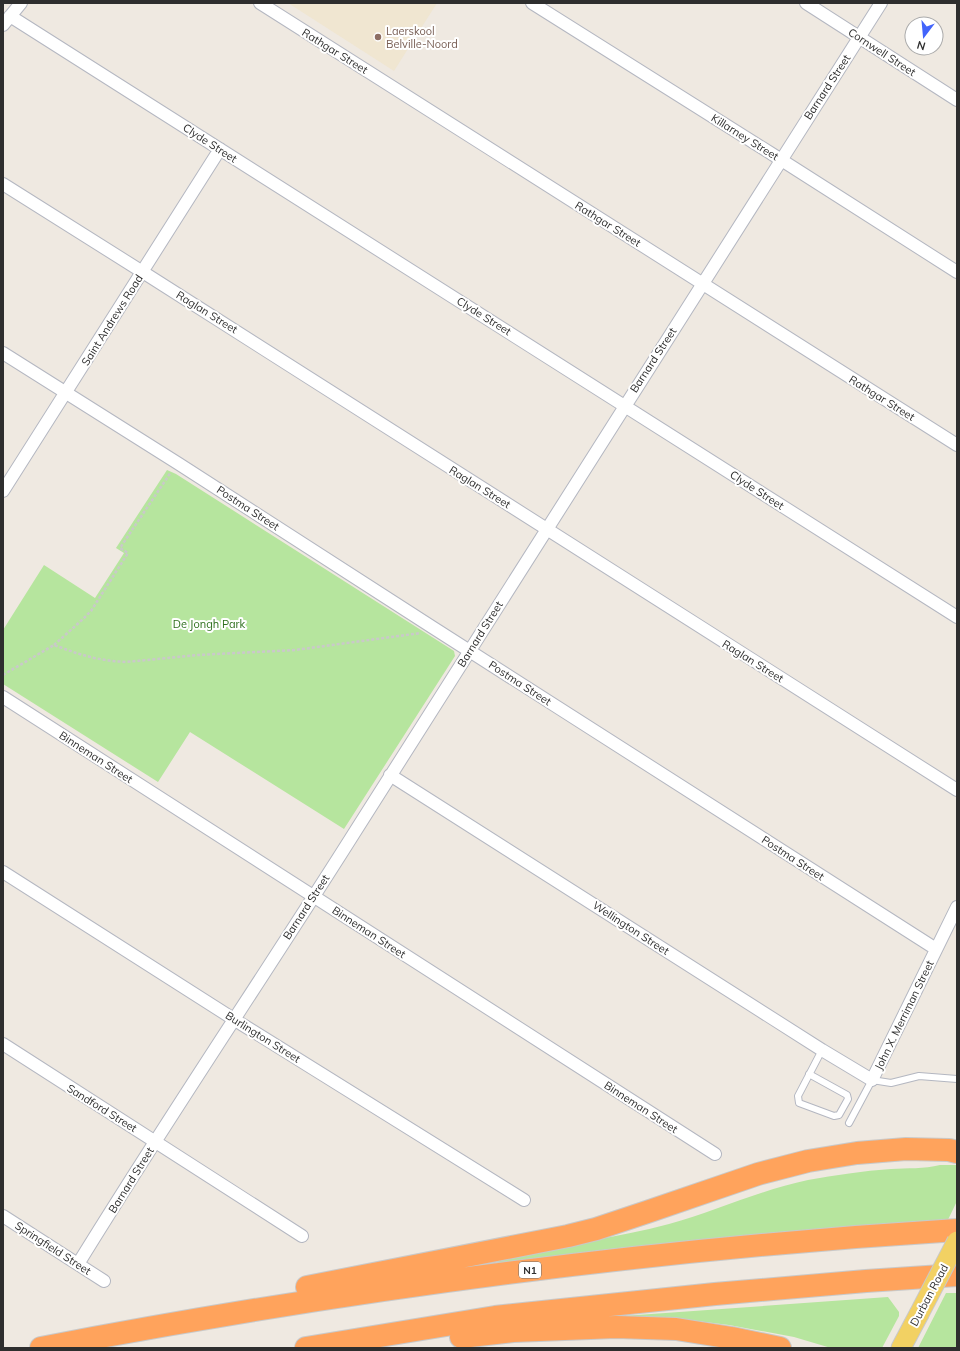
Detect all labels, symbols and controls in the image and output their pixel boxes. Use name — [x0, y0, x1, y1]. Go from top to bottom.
north arrow — [904, 16, 944, 56]
place label: Laerskool Belville-Noord — [386, 24, 458, 51]
street label: Rathgar Street — [299, 25, 371, 77]
street label: Cornwell Street — [846, 25, 919, 79]
marker: Laerskool Belville-Noord — [373, 32, 383, 42]
text: N — [915, 38, 927, 53]
street label: Barnard Street — [801, 52, 853, 122]
street label: Killarney Street — [709, 111, 781, 163]
street label: Clyde Street — [180, 120, 240, 166]
street label: Rathgar Street — [572, 198, 644, 250]
street label: Saint Andrews Road — [78, 272, 146, 368]
street label: Raglan Street — [174, 288, 240, 337]
street label: Clyde Street — [454, 294, 514, 338]
street label: Barnard Street — [627, 325, 679, 395]
street label: Rathgar Street — [846, 372, 918, 424]
street label: Raglan Street — [447, 463, 513, 512]
street label: Clyde Street — [727, 467, 787, 513]
street label: Postma Street — [214, 483, 282, 534]
street label: Barnard Street — [454, 598, 506, 669]
park label: De Jongh Park — [173, 617, 246, 631]
street label: Raglan Street — [720, 637, 786, 686]
street label: Postma Street — [486, 658, 554, 709]
street label: Binneman Street — [57, 728, 136, 786]
street label: Postma Street — [759, 833, 827, 884]
street label: Barnard Street — [280, 872, 332, 942]
street label: Wellington Street — [590, 898, 672, 958]
street label: Binneman Street — [330, 903, 409, 961]
street label: John X. Merriman Street — [871, 958, 937, 1072]
street label: Burlington Street — [223, 1008, 303, 1066]
street label: Binneman Street — [602, 1078, 681, 1136]
street label: Sandford Street — [64, 1081, 140, 1135]
street label: Barnard Street — [105, 1144, 157, 1215]
street label: Springfield Street — [12, 1218, 94, 1278]
road number: N1 — [519, 1262, 541, 1278]
street label: Durban Road — [907, 1262, 951, 1328]

